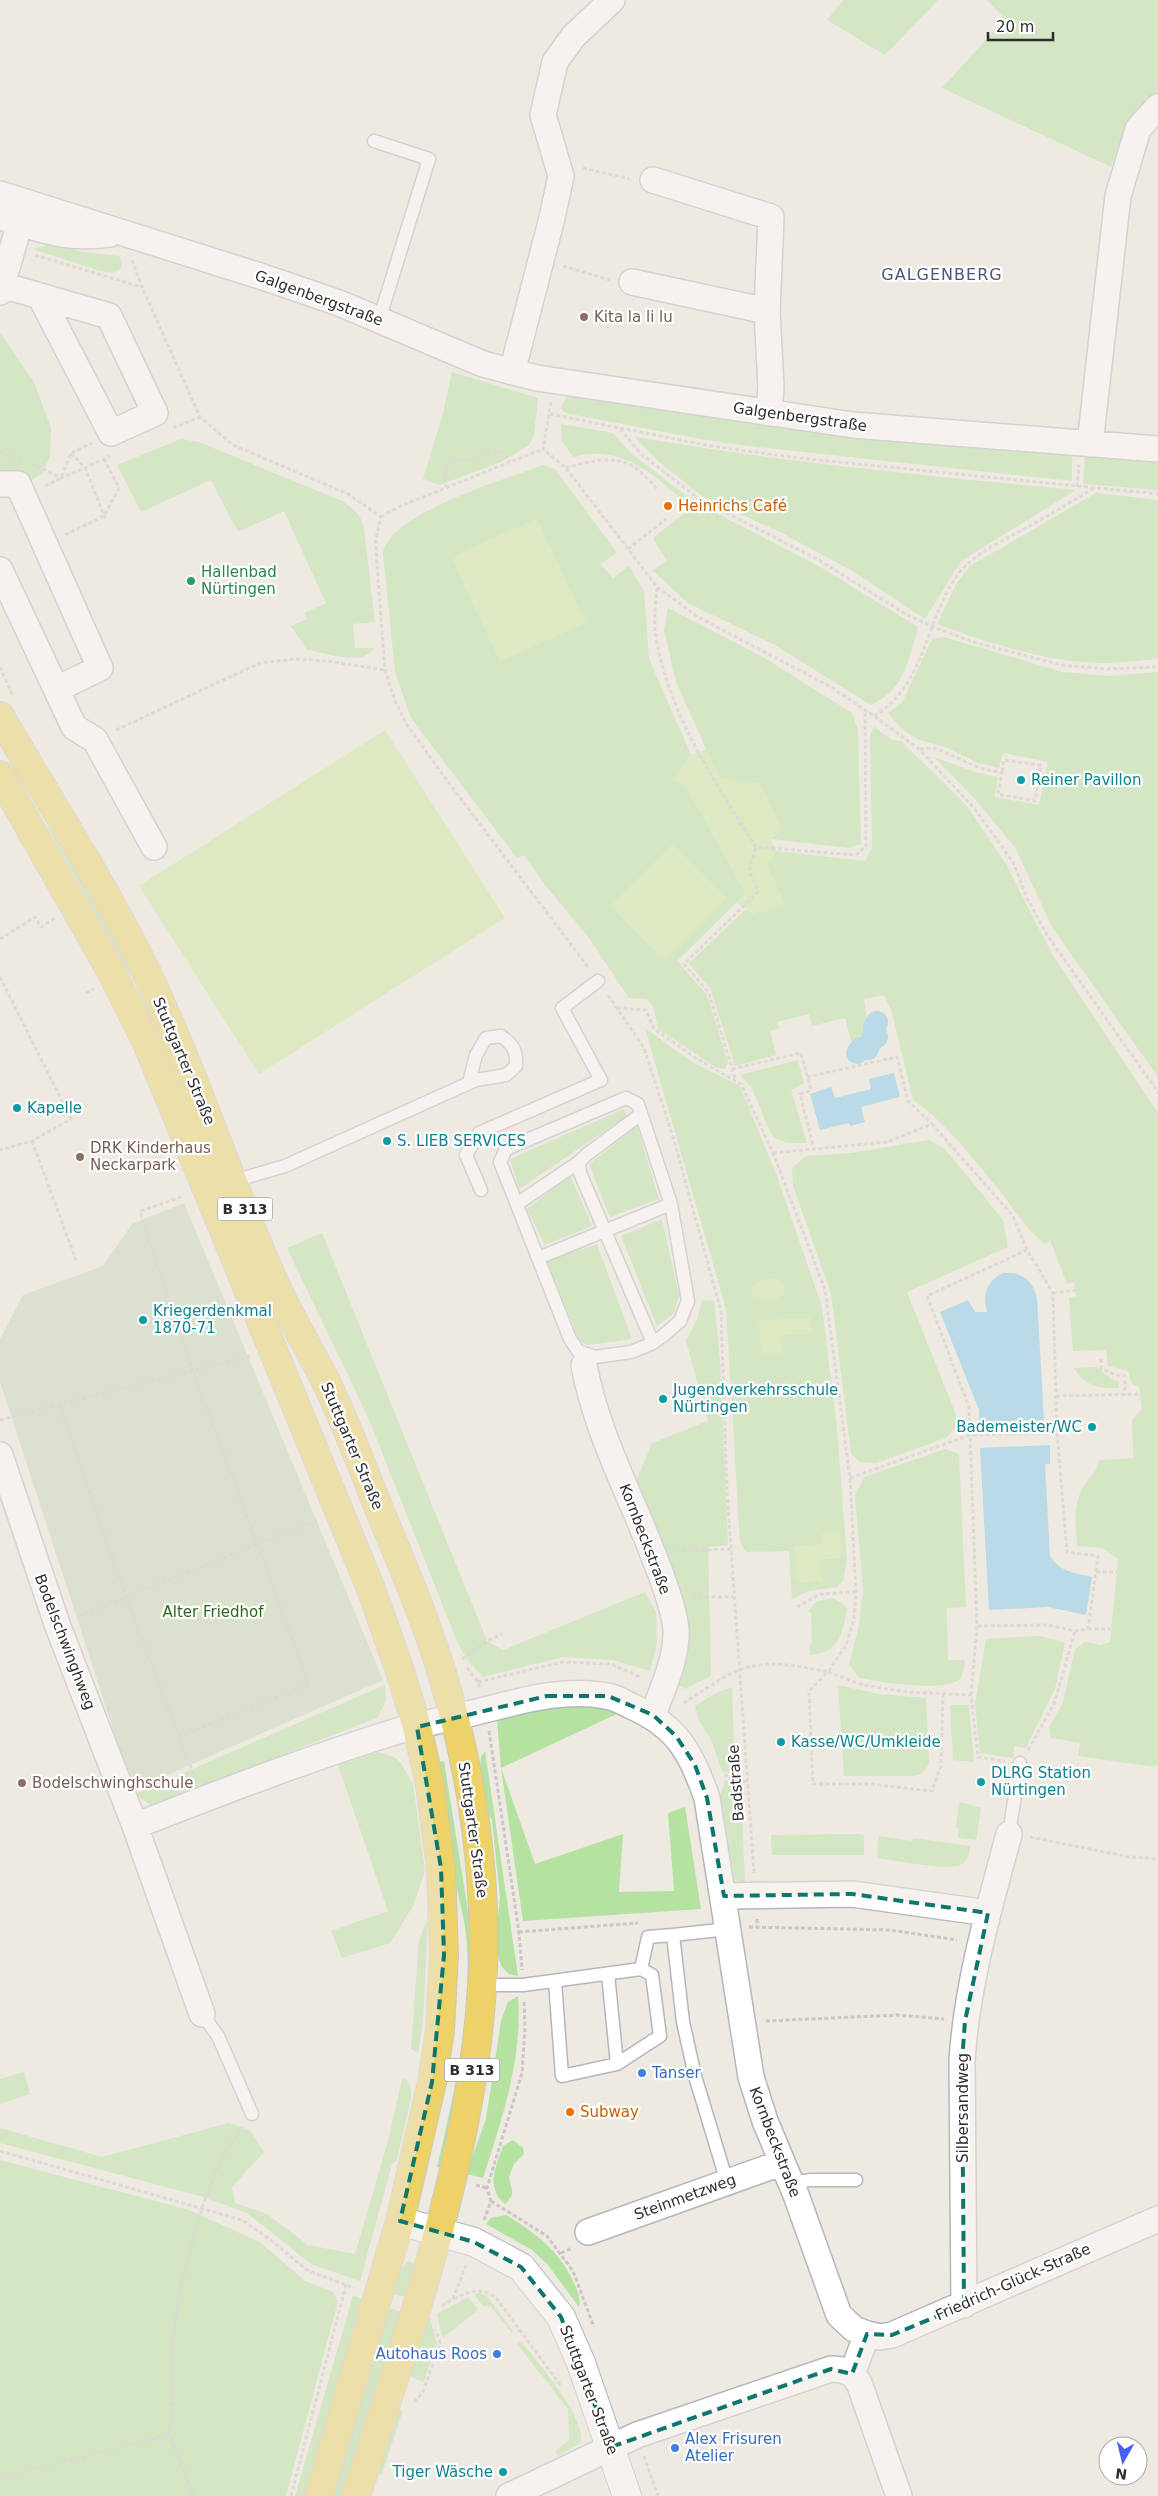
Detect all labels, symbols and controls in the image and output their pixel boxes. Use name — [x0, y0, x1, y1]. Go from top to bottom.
scale bar — [988, 10, 1053, 42]
text: 20 m — [996, 18, 1034, 36]
district label: GALGENBERG — [881, 265, 1003, 284]
street label: Galgenbergstraße — [252, 266, 386, 330]
place label: Kita la li lu — [594, 308, 673, 326]
marker: Kita la li lu — [578, 311, 590, 323]
street label: Galgenbergstraße — [732, 399, 868, 435]
place label: Heinrichs Café — [678, 497, 787, 515]
marker: Heinrichs Café — [662, 500, 674, 512]
place label: Hallenbad Nürtingen — [201, 563, 277, 598]
marker: Hallenbad Nürtingen — [185, 575, 197, 587]
place label: Reiner Pavillon — [1031, 771, 1141, 789]
marker: Reiner Pavillon — [1015, 774, 1027, 786]
street label: Stuttgarter Straße — [149, 994, 219, 1128]
place label: Kapelle — [27, 1099, 82, 1117]
marker: Kapelle — [11, 1102, 23, 1114]
place label: S. LIEB SERVICES — [397, 1132, 526, 1150]
marker: S. LIEB SERVICES — [381, 1135, 393, 1147]
place label: DRK Kinderhaus Neckarpark — [90, 1139, 211, 1174]
marker: DRK Kinderhaus Neckarpark — [74, 1151, 86, 1163]
road number: B 313 — [218, 1198, 272, 1220]
place label: Kriegerdenkmal 1870-71 — [153, 1302, 272, 1337]
marker: Kriegerdenkmal 1870-71 — [137, 1314, 149, 1326]
street label: Stuttgarter Straße — [317, 1379, 387, 1513]
place label: Jugendverkehrsschule Nürtingen — [672, 1381, 838, 1416]
marker: Jugendverkehrsschule Nürtingen — [657, 1393, 669, 1405]
place label: Bademeister/WC — [956, 1418, 1082, 1436]
marker: Bademeister/WC — [1086, 1421, 1098, 1433]
street label: Kornbeckstraße — [616, 1481, 674, 1597]
street label: Bodelschwinghweg — [31, 1572, 99, 1712]
park label: Alter Friedhof — [162, 1603, 264, 1621]
place label: Kasse/WC/Umkleide — [791, 1733, 941, 1751]
marker: Kasse/WC/Umkleide — [775, 1736, 787, 1748]
street label: Badstraße — [724, 1744, 748, 1822]
street label: Stuttgarter Straße — [455, 1761, 491, 1899]
place label: DLRG Station Nürtingen — [991, 1764, 1091, 1799]
place label: Bodelschwinghschule — [32, 1774, 193, 1792]
marker: DLRG Station Nürtingen — [975, 1776, 987, 1788]
marker: Bodelschwinghschule — [16, 1777, 28, 1789]
street label: Silbersandweg — [954, 2053, 972, 2163]
road number: B 313 — [444, 2058, 500, 2082]
place label: Tanser — [651, 2064, 701, 2082]
marker: Tanser — [636, 2067, 648, 2079]
street label: Kornbeckstraße — [746, 2084, 804, 2200]
place label: Subway — [580, 2103, 639, 2121]
marker: Subway — [564, 2106, 576, 2118]
street label: Steinmetzweg — [632, 2170, 738, 2224]
street label: Friedrich-Glück-Straße — [933, 2240, 1093, 2324]
street label: Stuttgarter Straße — [556, 2323, 622, 2457]
place label: Autohaus Roos — [375, 2345, 487, 2363]
marker: Autohaus Roos — [491, 2348, 503, 2360]
place label: Alex Frisuren Atelier — [685, 2430, 782, 2465]
north arrow — [1098, 2436, 1148, 2486]
marker: Alex Frisuren Atelier — [669, 2442, 681, 2454]
place label: Tiger Wäsche — [392, 2463, 493, 2481]
text: N — [1114, 2465, 1128, 2483]
marker: Tiger Wäsche — [497, 2466, 509, 2478]

